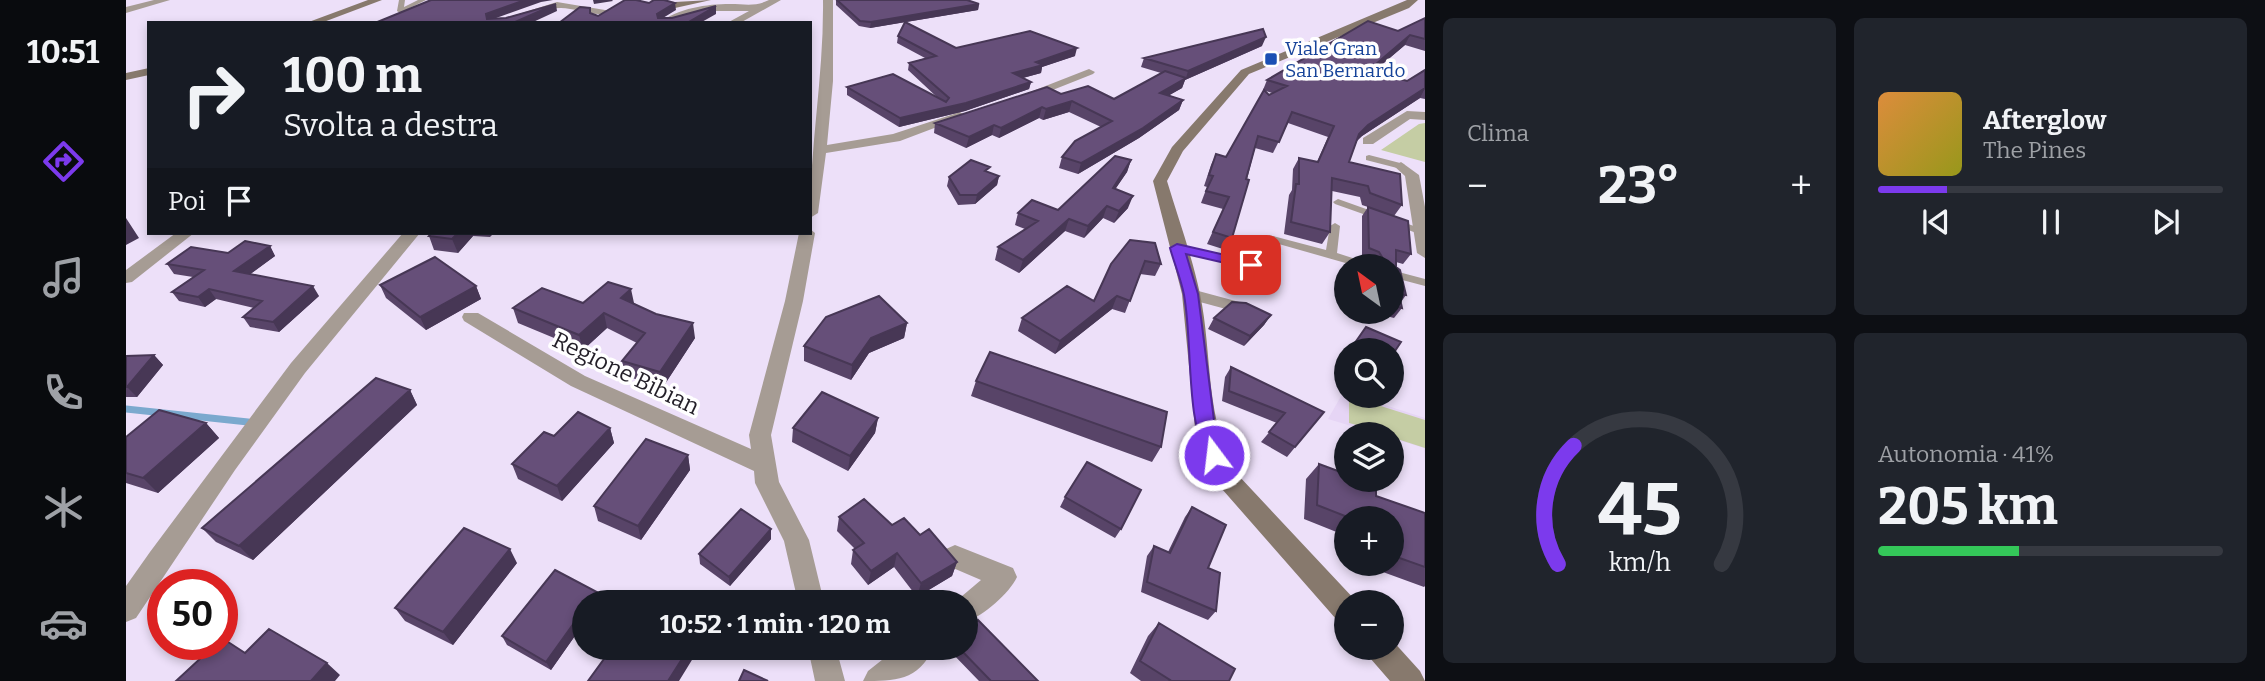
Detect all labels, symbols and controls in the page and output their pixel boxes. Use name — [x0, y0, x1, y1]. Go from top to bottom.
text: 10:51 — [27, 33, 99, 71]
place label: Viale Gran San Bernardo — [1285, 37, 1405, 82]
text: 100 m — [283, 46, 422, 105]
icon: right — [168, 49, 259, 140]
marker: Viale Gran San Bernardo — [1263, 51, 1279, 67]
text: Afterglow — [1983, 105, 2106, 136]
text: Svolta a destra — [283, 106, 498, 144]
text: Clima — [1467, 119, 1529, 147]
text: The Pines — [1983, 136, 2086, 164]
icon: directions — [39, 137, 88, 186]
text: 23° — [1598, 154, 1680, 217]
text: − — [1467, 163, 1488, 209]
text: + — [1790, 163, 1812, 209]
icon: arrive — [220, 182, 258, 220]
text: Poi — [168, 186, 206, 217]
icon: previous — [1917, 203, 1955, 241]
icon: pause — [2032, 203, 2070, 241]
icon: next — [2147, 203, 2185, 241]
pin — [1221, 235, 1281, 295]
icon: arrive — [1232, 246, 1270, 284]
icon: music — [39, 253, 88, 302]
north arrow — [1334, 254, 1404, 324]
map controls — [1334, 254, 1404, 660]
street label: Regione Bibian — [548, 325, 704, 421]
button: search — [1334, 338, 1404, 408]
icon: phone — [39, 368, 88, 417]
position arrow — [1177, 418, 1251, 492]
button: layers — [1334, 422, 1404, 492]
text: Autonomia · 41% — [1878, 440, 2054, 468]
text: 45 — [1597, 466, 1682, 553]
text: 205 km — [1878, 475, 2058, 538]
icon: climate — [39, 483, 88, 532]
button: + — [1334, 506, 1404, 576]
text: km/h — [1609, 548, 1671, 578]
speed limit sign: 50 — [147, 569, 238, 660]
button: − — [1334, 590, 1404, 660]
icon: car — [39, 599, 88, 648]
text: 10:52 · 1 min · 120 m — [660, 609, 890, 640]

